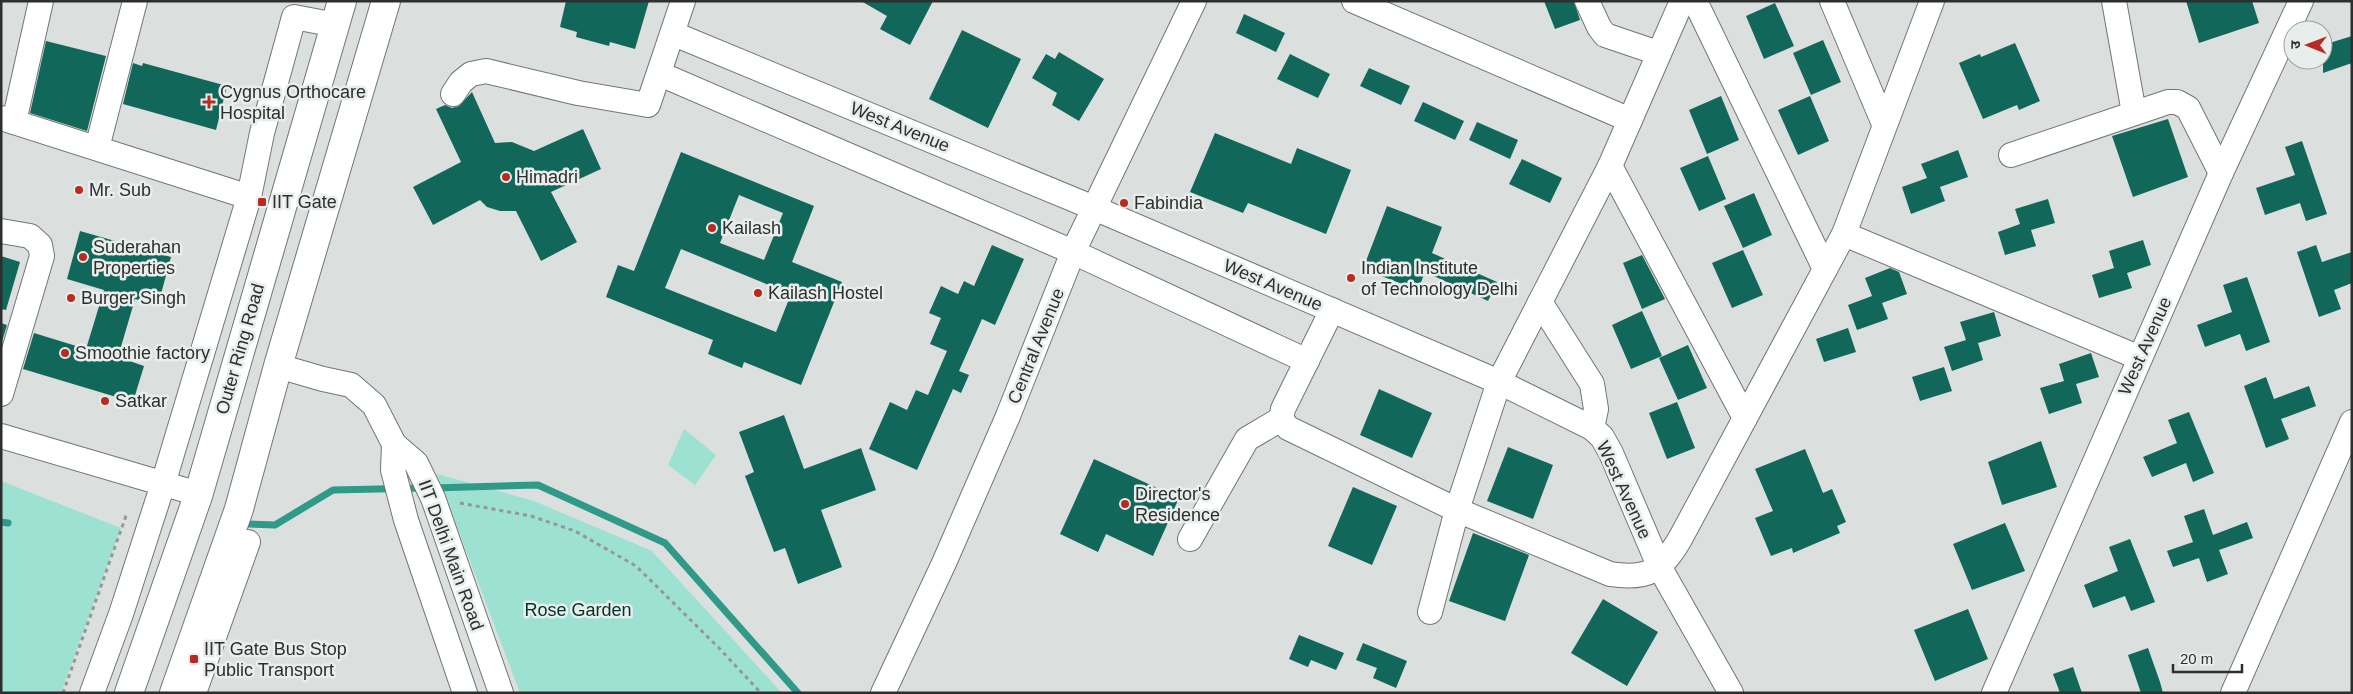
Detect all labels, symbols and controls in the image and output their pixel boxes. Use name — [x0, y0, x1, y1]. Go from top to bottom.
north arrow — [2283, 20, 2333, 70]
text: उ — [2287, 40, 2303, 49]
place label: Cygnus Orthocare Hospital — [220, 82, 366, 123]
marker: Cygnus Orthocare Hospital — [202, 95, 216, 109]
street label: West Avenue — [847, 98, 953, 156]
place label: Himadri — [516, 167, 578, 187]
marker: Himadri — [500, 171, 512, 183]
place label: Mr. Sub — [89, 180, 151, 200]
marker: Mr. Sub — [73, 184, 85, 196]
place label: IIT Gate — [272, 192, 337, 212]
place label: Fabindia — [1134, 193, 1204, 213]
marker: IIT Gate — [256, 196, 268, 208]
marker: Fabindia — [1118, 197, 1130, 209]
place label: Kailash — [722, 218, 781, 238]
marker: Kailash — [706, 222, 718, 234]
place label: Suderahan Properties — [93, 237, 181, 278]
marker: Suderahan Properties — [77, 251, 89, 263]
street label: West Avenue — [1221, 255, 1325, 315]
place label: Indian Institute of Technology Delhi — [1361, 258, 1518, 299]
marker: Indian Institute of Technology Delhi — [1345, 272, 1357, 284]
street label: Outer Ring Road — [212, 281, 268, 417]
place label: Kailash Hostel — [768, 283, 883, 303]
street label: Central Avenue — [1004, 285, 1068, 407]
marker: Kailash Hostel — [752, 287, 764, 299]
place label: Burger Singh — [81, 288, 186, 308]
marker: Burger Singh — [65, 292, 77, 304]
street label: West Avenue — [2114, 294, 2176, 398]
place label: Smoothie factory — [75, 343, 210, 363]
marker: Smoothie factory — [59, 347, 71, 359]
place label: Satkar — [115, 391, 167, 411]
marker: Satkar — [99, 395, 111, 407]
street label: West Avenue — [1593, 438, 1655, 542]
street label: IIT Delhi Main Road — [414, 477, 488, 633]
place label: Director's Residence — [1135, 484, 1220, 525]
marker: Director's Residence — [1119, 498, 1131, 510]
park label: Rose Garden — [524, 600, 632, 620]
place label: IIT Gate Bus Stop Public Transport — [204, 639, 347, 680]
scale bar — [2173, 642, 2242, 674]
text: 20 m — [2180, 650, 2213, 667]
marker: IIT Gate Bus Stop Public Transport — [188, 653, 200, 665]

